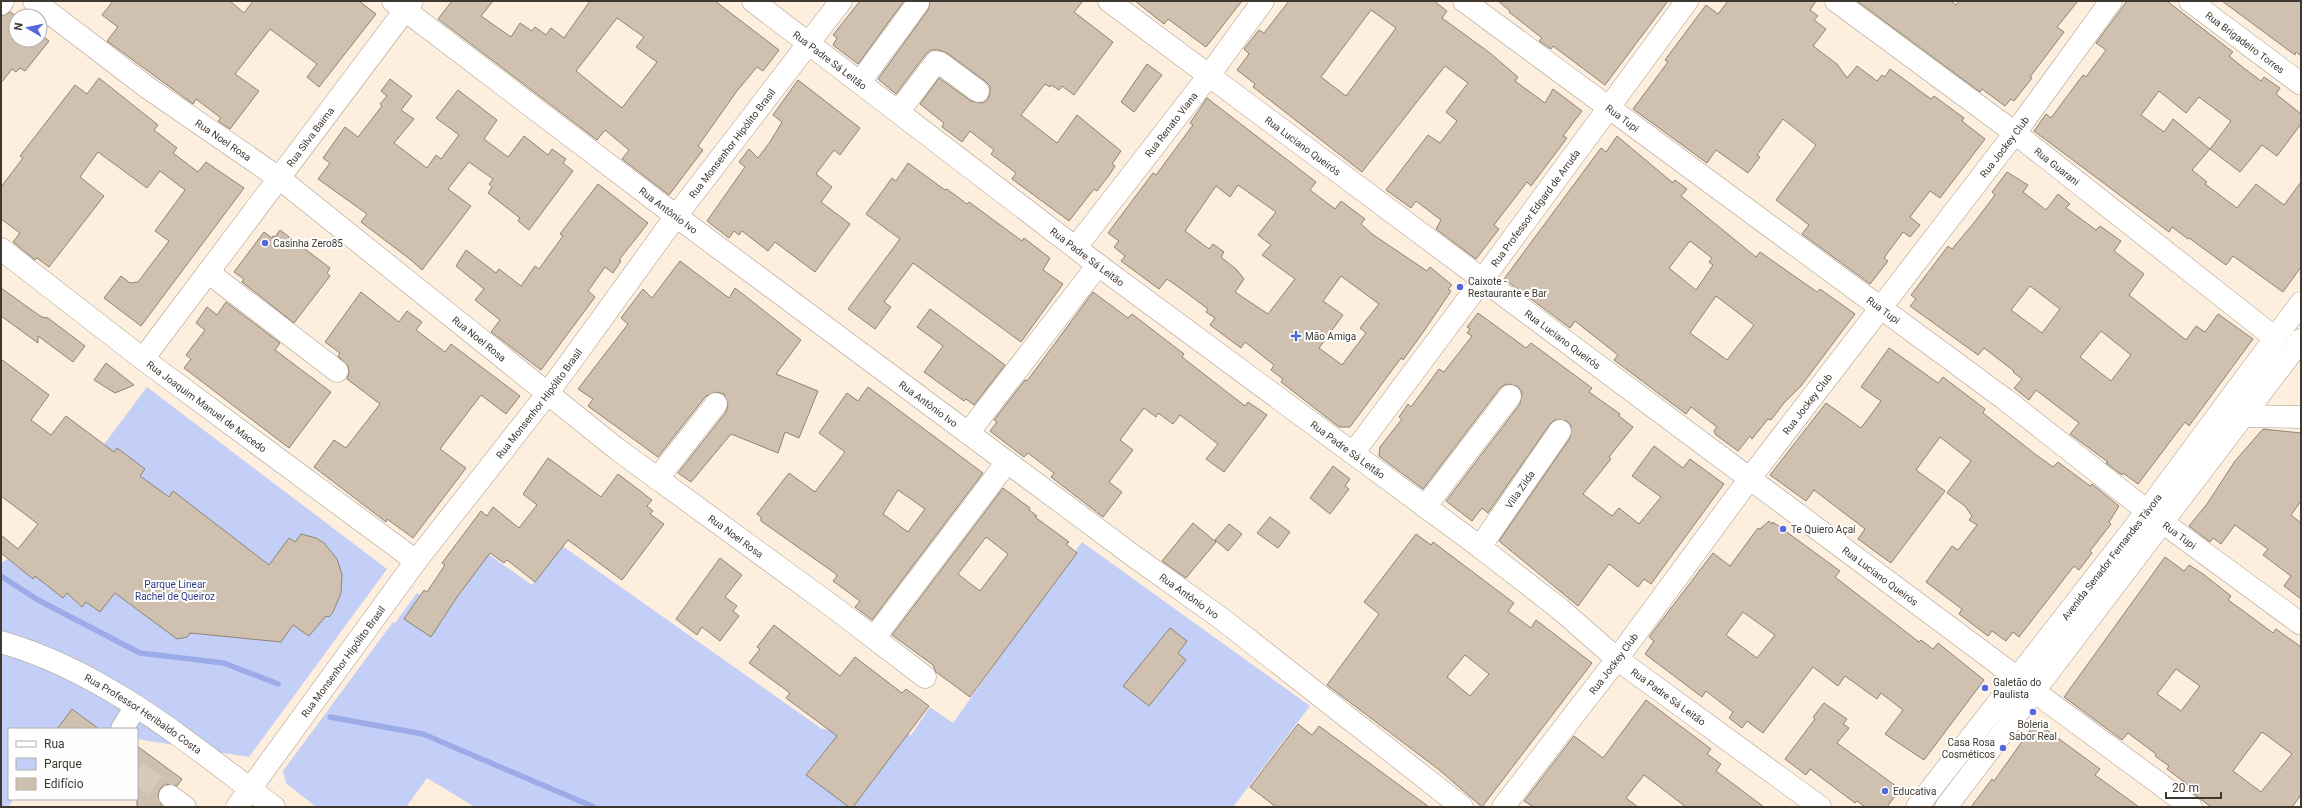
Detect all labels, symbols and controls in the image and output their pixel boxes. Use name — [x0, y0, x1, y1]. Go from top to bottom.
north arrow — [8, 8, 48, 48]
street label: Rua Brigadeiro Torres — [2204, 9, 2287, 75]
text: N — [12, 21, 26, 31]
street label: Rua Padre Sá Leitão — [791, 28, 869, 92]
street label: Rua Monsenhor Hipólito Brasil — [686, 86, 777, 200]
street label: Rua Renato Viana — [1142, 90, 1199, 159]
street label: Rua Tupi — [1604, 102, 1641, 134]
street label: Rua Silva Baima — [284, 105, 336, 169]
street label: Rua Luciano Queirós — [1263, 114, 1343, 177]
street label: Rua Jockey Club — [1978, 114, 2031, 179]
street label: Rua Noel Rosa — [194, 117, 253, 163]
street label: Rua Guarani — [2032, 145, 2082, 187]
street label: Rua Professor Edgard de Arruda — [1489, 147, 1582, 269]
street label: Rua Antônio Ivo — [637, 185, 700, 236]
street label: Rua Padre Sá Leitão — [1048, 225, 1127, 288]
marker: Casinha Zero85 — [260, 238, 270, 248]
place label: Casinha Zero85 — [273, 238, 343, 249]
place label: Caixote - Restaurante e Bar — [1468, 276, 1548, 299]
marker: Caixote - Restaurante e Bar — [1455, 282, 1465, 292]
street label: Rua Tupi — [1865, 294, 1902, 326]
street label: Rua Luciano Queirós — [1523, 307, 1603, 371]
street label: Rua Noel Rosa — [450, 314, 508, 363]
marker: Mão Amiga — [1290, 330, 1302, 342]
place label: Mão Amiga — [1305, 331, 1356, 342]
street label: Rua Monsenhor Hipólito Brasil — [493, 346, 584, 460]
street label: Rua Joaquim Manuel de Macedo — [145, 358, 269, 454]
street label: Rua Jockey Club — [1780, 371, 1834, 436]
street label: Rua Antônio Ivo — [897, 378, 960, 429]
street label: Rua Padre Sá Leitão — [1309, 418, 1387, 481]
street label: Villa Zilda — [1503, 468, 1537, 510]
street label: Avenida Senador Fernandes Távora — [2059, 491, 2164, 622]
street label: Rua Noel Rosa — [706, 512, 766, 560]
street label: Rua Tupi — [2161, 519, 2198, 551]
marker: Te Quiero Açaí — [1778, 524, 1788, 534]
place label: Te Quiero Açaí — [1791, 524, 1856, 535]
street label: Rua Luciano Queirós — [1840, 544, 1920, 608]
street label: Rua Antônio Ivo — [1158, 571, 1221, 621]
park label: Parque Linear Rachel de Queiroz — [135, 579, 215, 602]
street label: Rua Monsenhor Hipólito Brasil — [299, 604, 387, 719]
street label: Rua Jockey Club — [1587, 630, 1640, 696]
street label: Rua Padre Sá Leitão — [1629, 666, 1708, 728]
street label: Rua Professor Heribaldo Costa — [83, 672, 204, 756]
place label: Galetão do Paulista — [1993, 677, 2042, 700]
marker: Galetão do Paulista — [1980, 683, 1990, 693]
marker: Boleria Sabor Real — [2028, 707, 2038, 717]
place label: Boleria Sabor Real — [2009, 719, 2057, 742]
legend — [8, 728, 138, 800]
text: Rua — [44, 737, 65, 751]
place label: Casa Rosa Cosméticos — [1942, 737, 1995, 760]
marker: Casa Rosa Cosméticos — [1998, 743, 2008, 753]
text: Parque — [44, 757, 82, 771]
scale bar — [2166, 774, 2221, 800]
text: Edifício — [44, 777, 84, 791]
text: 20 m — [2172, 781, 2199, 795]
marker: Educativa — [1880, 786, 1890, 796]
place label: Educativa — [1893, 786, 1936, 797]

